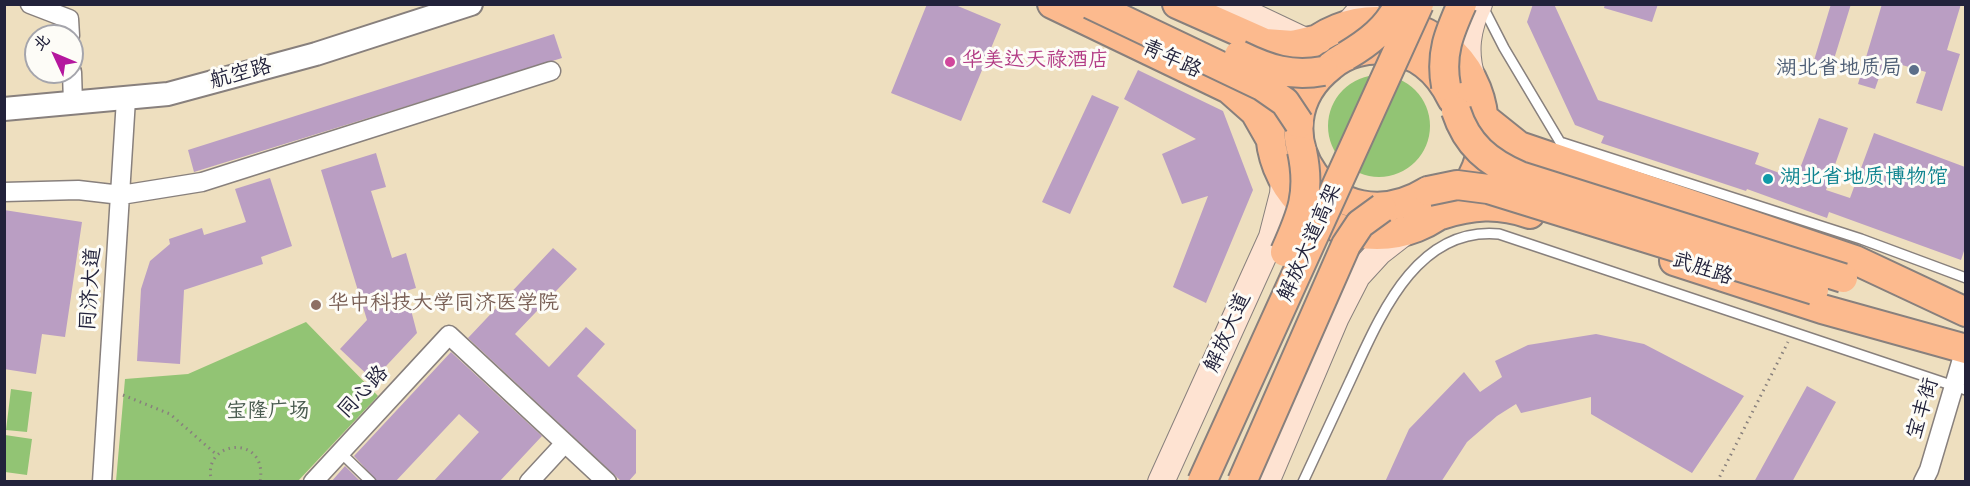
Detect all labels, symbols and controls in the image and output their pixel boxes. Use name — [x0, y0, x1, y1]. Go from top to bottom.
north arrow — [24, 24, 84, 84]
text: 北 — [29, 29, 55, 56]
street label: 青年路 — [1137, 35, 1205, 85]
place label: 华美达天禄酒店 — [962, 49, 1109, 75]
street label: 航空路 — [207, 55, 275, 95]
marker: 华美达天禄酒店 — [943, 55, 957, 69]
place label: 湖北省地质局 — [1776, 57, 1902, 83]
marker: 湖北省地质局 — [1907, 63, 1921, 77]
place label: 湖北省地质博物馆 — [1780, 166, 1948, 192]
marker: 湖北省地质博物馆 — [1761, 172, 1775, 186]
street label: 解放大道高架 — [1274, 180, 1348, 306]
street label: 同济大道 — [77, 246, 107, 332]
street label: 武胜路 — [1668, 248, 1736, 292]
street label: 解放大道 — [1200, 290, 1258, 376]
place label: 华中科技大学同济医学院 — [328, 292, 559, 318]
marker: 华中科技大学同济医学院 — [309, 298, 323, 312]
street label: 同心路 — [333, 361, 395, 425]
street label: 宝丰街 — [1903, 375, 1945, 443]
park label: 宝隆广场 — [226, 400, 310, 426]

